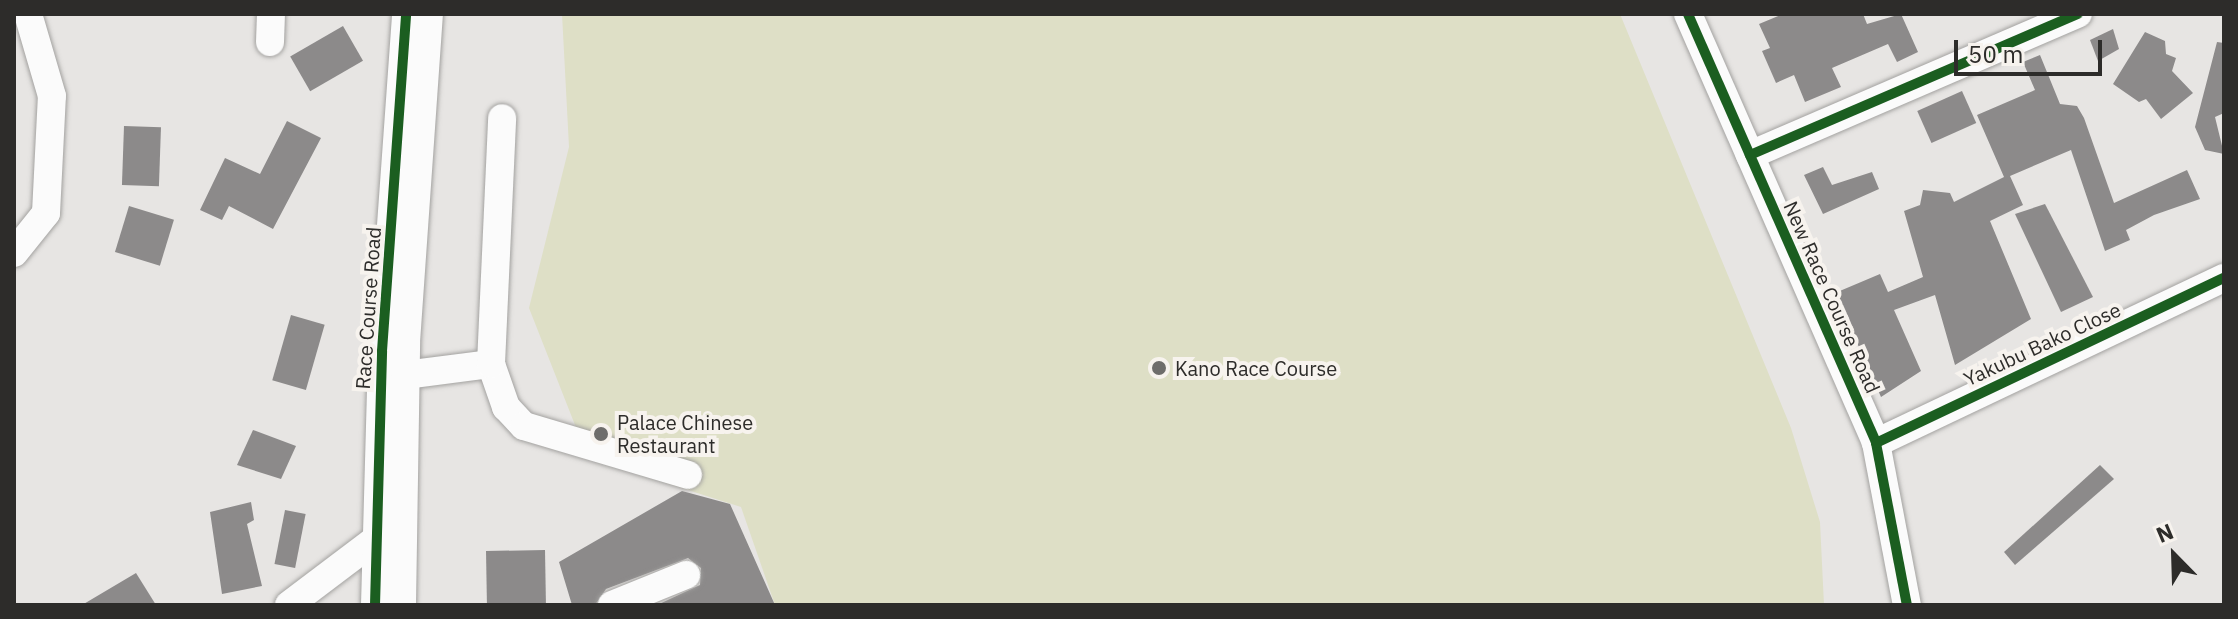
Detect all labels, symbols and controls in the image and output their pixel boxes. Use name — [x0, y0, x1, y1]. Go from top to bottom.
scale bar — [1958, 24, 2106, 74]
text: 50 m — [1968, 38, 2023, 70]
street label: New Race Course Road — [1779, 197, 1885, 397]
street label: Race Course Road — [350, 226, 386, 390]
street label: Yakubu Bako Close — [1960, 297, 2124, 391]
place label: Kano Race Course — [1175, 356, 1337, 380]
marker: Kano Race Course — [1150, 359, 1168, 377]
place label: Palace Chinese Restaurant — [617, 410, 753, 457]
marker: Palace Chinese Restaurant — [592, 425, 610, 443]
north arrow — [2134, 515, 2214, 595]
text: N — [2151, 516, 2177, 549]

